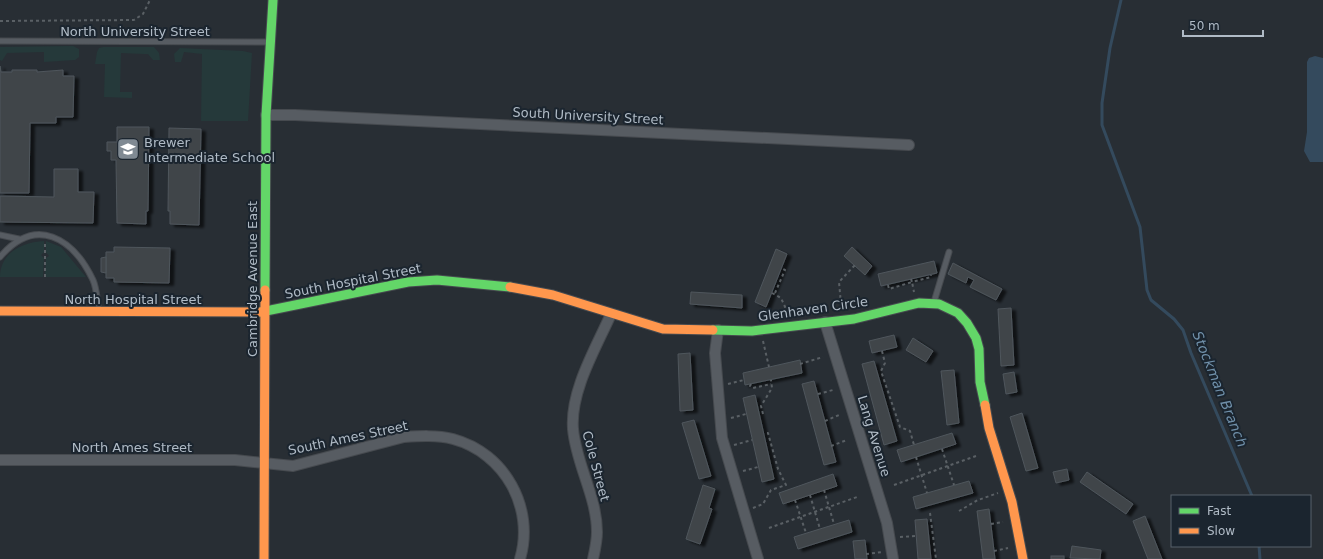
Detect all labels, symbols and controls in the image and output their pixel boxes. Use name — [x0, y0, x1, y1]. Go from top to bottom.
scale bar — [1183, 12, 1263, 38]
text: 50 m — [1189, 19, 1220, 33]
street label: North University Street — [60, 24, 210, 39]
street label: South University Street — [512, 105, 664, 127]
place label: Brewer Intermediate School — [144, 135, 275, 165]
school or university icon: Brewer Intermediate School — [115, 136, 141, 162]
street label: Cambridge Avenue East — [245, 201, 260, 357]
street label: South Hospital Street — [284, 260, 422, 302]
street label: North Hospital Street — [64, 292, 202, 307]
street label: Glenhaven Circle — [757, 294, 869, 324]
water label: Stockman Branch — [1189, 329, 1251, 449]
street label: Lang Avenue — [855, 394, 893, 478]
street label: South Ames Street — [287, 418, 409, 458]
street label: Cole Street — [579, 429, 613, 503]
street label: North Ames Street — [72, 440, 192, 455]
legend — [1171, 495, 1311, 547]
text: Fast — [1207, 504, 1231, 518]
text: Slow — [1207, 524, 1235, 538]

